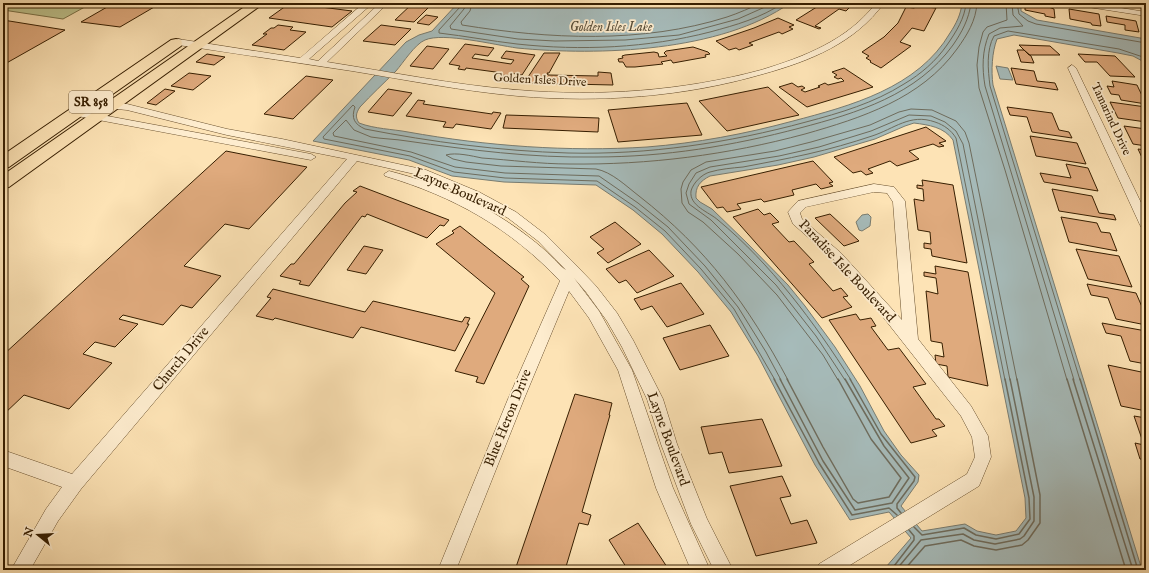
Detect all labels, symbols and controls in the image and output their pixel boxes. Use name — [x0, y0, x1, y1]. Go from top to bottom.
water label: Golden Isles Lake — [570, 19, 653, 36]
street label: Golden Isles Drive — [493, 70, 587, 90]
street label: Tamarind Drive — [1088, 80, 1135, 158]
road number: SR 858 — [69, 91, 113, 113]
street label: Layne Boulevard — [411, 164, 509, 221]
street label: Paradise Isle Boulevard — [795, 216, 900, 327]
street label: Church Drive — [149, 323, 214, 395]
street label: Blue Heron Drive — [480, 366, 536, 469]
street label: Layne Boulevard — [643, 390, 694, 489]
north arrow — [18, 515, 58, 555]
text: N — [21, 525, 38, 540]

